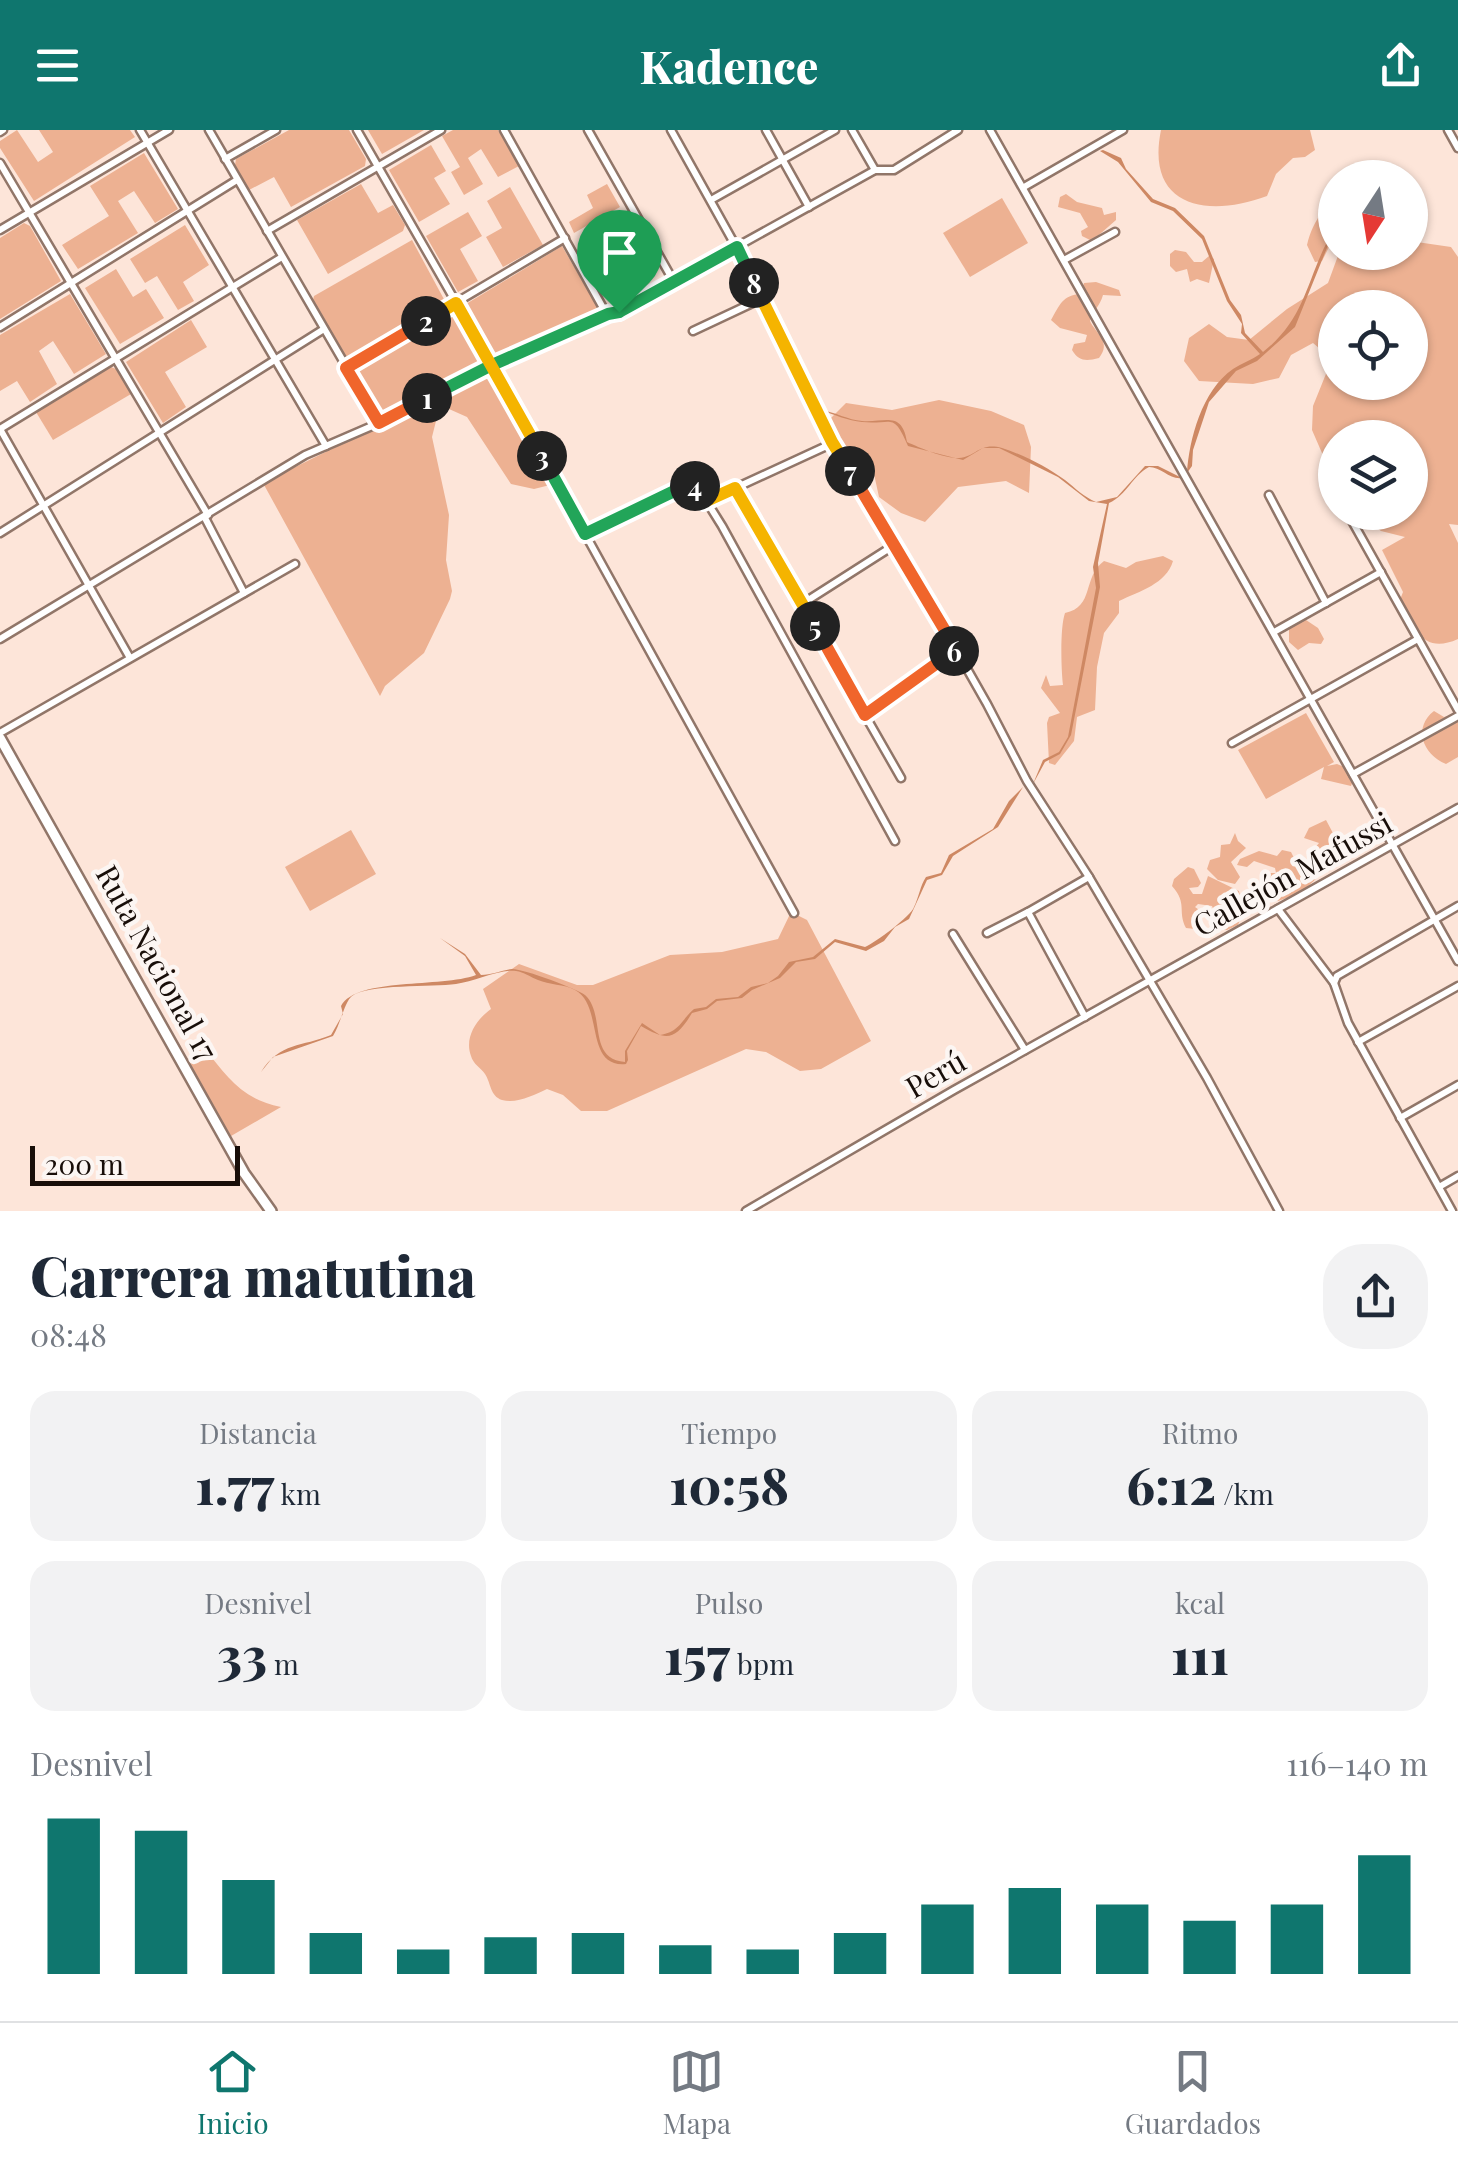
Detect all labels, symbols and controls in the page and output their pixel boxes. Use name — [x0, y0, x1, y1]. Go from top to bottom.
text: Kadence — [639, 35, 819, 95]
icon: menu — [30, 38, 85, 93]
icon: share — [1373, 38, 1428, 93]
north arrow — [1318, 160, 1428, 270]
map controls — [1318, 160, 1428, 530]
pin — [577, 210, 662, 313]
icon: arrive — [592, 225, 647, 280]
pin: 8 — [729, 258, 779, 308]
text: 8 — [746, 264, 762, 301]
button: locate — [1318, 290, 1428, 400]
pin: 2 — [401, 296, 451, 346]
text: 2 — [419, 302, 433, 339]
pin: 1 — [402, 373, 452, 423]
text: 1 — [422, 379, 432, 416]
button: layers — [1318, 420, 1428, 530]
pin: 3 — [517, 431, 567, 481]
text: 3 — [535, 437, 549, 474]
pin: 7 — [825, 446, 875, 496]
text: 7 — [844, 452, 856, 489]
pin: 4 — [670, 461, 720, 511]
text: 4 — [688, 467, 702, 504]
pin: 5 — [790, 601, 840, 651]
text: 5 — [809, 607, 821, 644]
pin: 6 — [929, 626, 979, 676]
text: 6 — [946, 632, 962, 669]
street label: Callejón Mafussi — [1186, 802, 1399, 944]
street label: Ruta Nacional 17 — [88, 857, 228, 1067]
street label: Perú — [898, 1040, 972, 1106]
scale bar — [30, 1141, 240, 1186]
text: 200 m — [45, 1145, 124, 1182]
text: Carrera matutina — [30, 1237, 476, 1311]
button: share — [1323, 1244, 1428, 1349]
text: 08:48 — [30, 1312, 107, 1355]
text: Distancia — [199, 1414, 317, 1451]
text: Tiempo — [681, 1414, 777, 1451]
text: Ritmo — [1162, 1414, 1238, 1451]
text: 1.77 — [195, 1451, 274, 1518]
text: 10:58 — [669, 1451, 789, 1518]
text: 6:12 — [1126, 1451, 1216, 1518]
text: km — [274, 1475, 321, 1512]
text: /km — [1216, 1475, 1274, 1512]
text: Desnivel — [204, 1584, 312, 1621]
text: Pulso — [695, 1584, 763, 1621]
text: kcal — [1175, 1584, 1225, 1621]
text: 33 — [217, 1621, 267, 1688]
text: 157 — [664, 1621, 730, 1688]
text: 111 — [1171, 1621, 1229, 1688]
text: m — [267, 1645, 299, 1682]
text: bpm — [730, 1645, 794, 1682]
text: Desnivel — [30, 1741, 153, 1784]
text: 116–140 m — [1286, 1741, 1428, 1784]
tab: Inicio — [197, 2044, 269, 2141]
tab: Mapa — [663, 2044, 731, 2141]
tab: Guardados — [1125, 2044, 1261, 2141]

